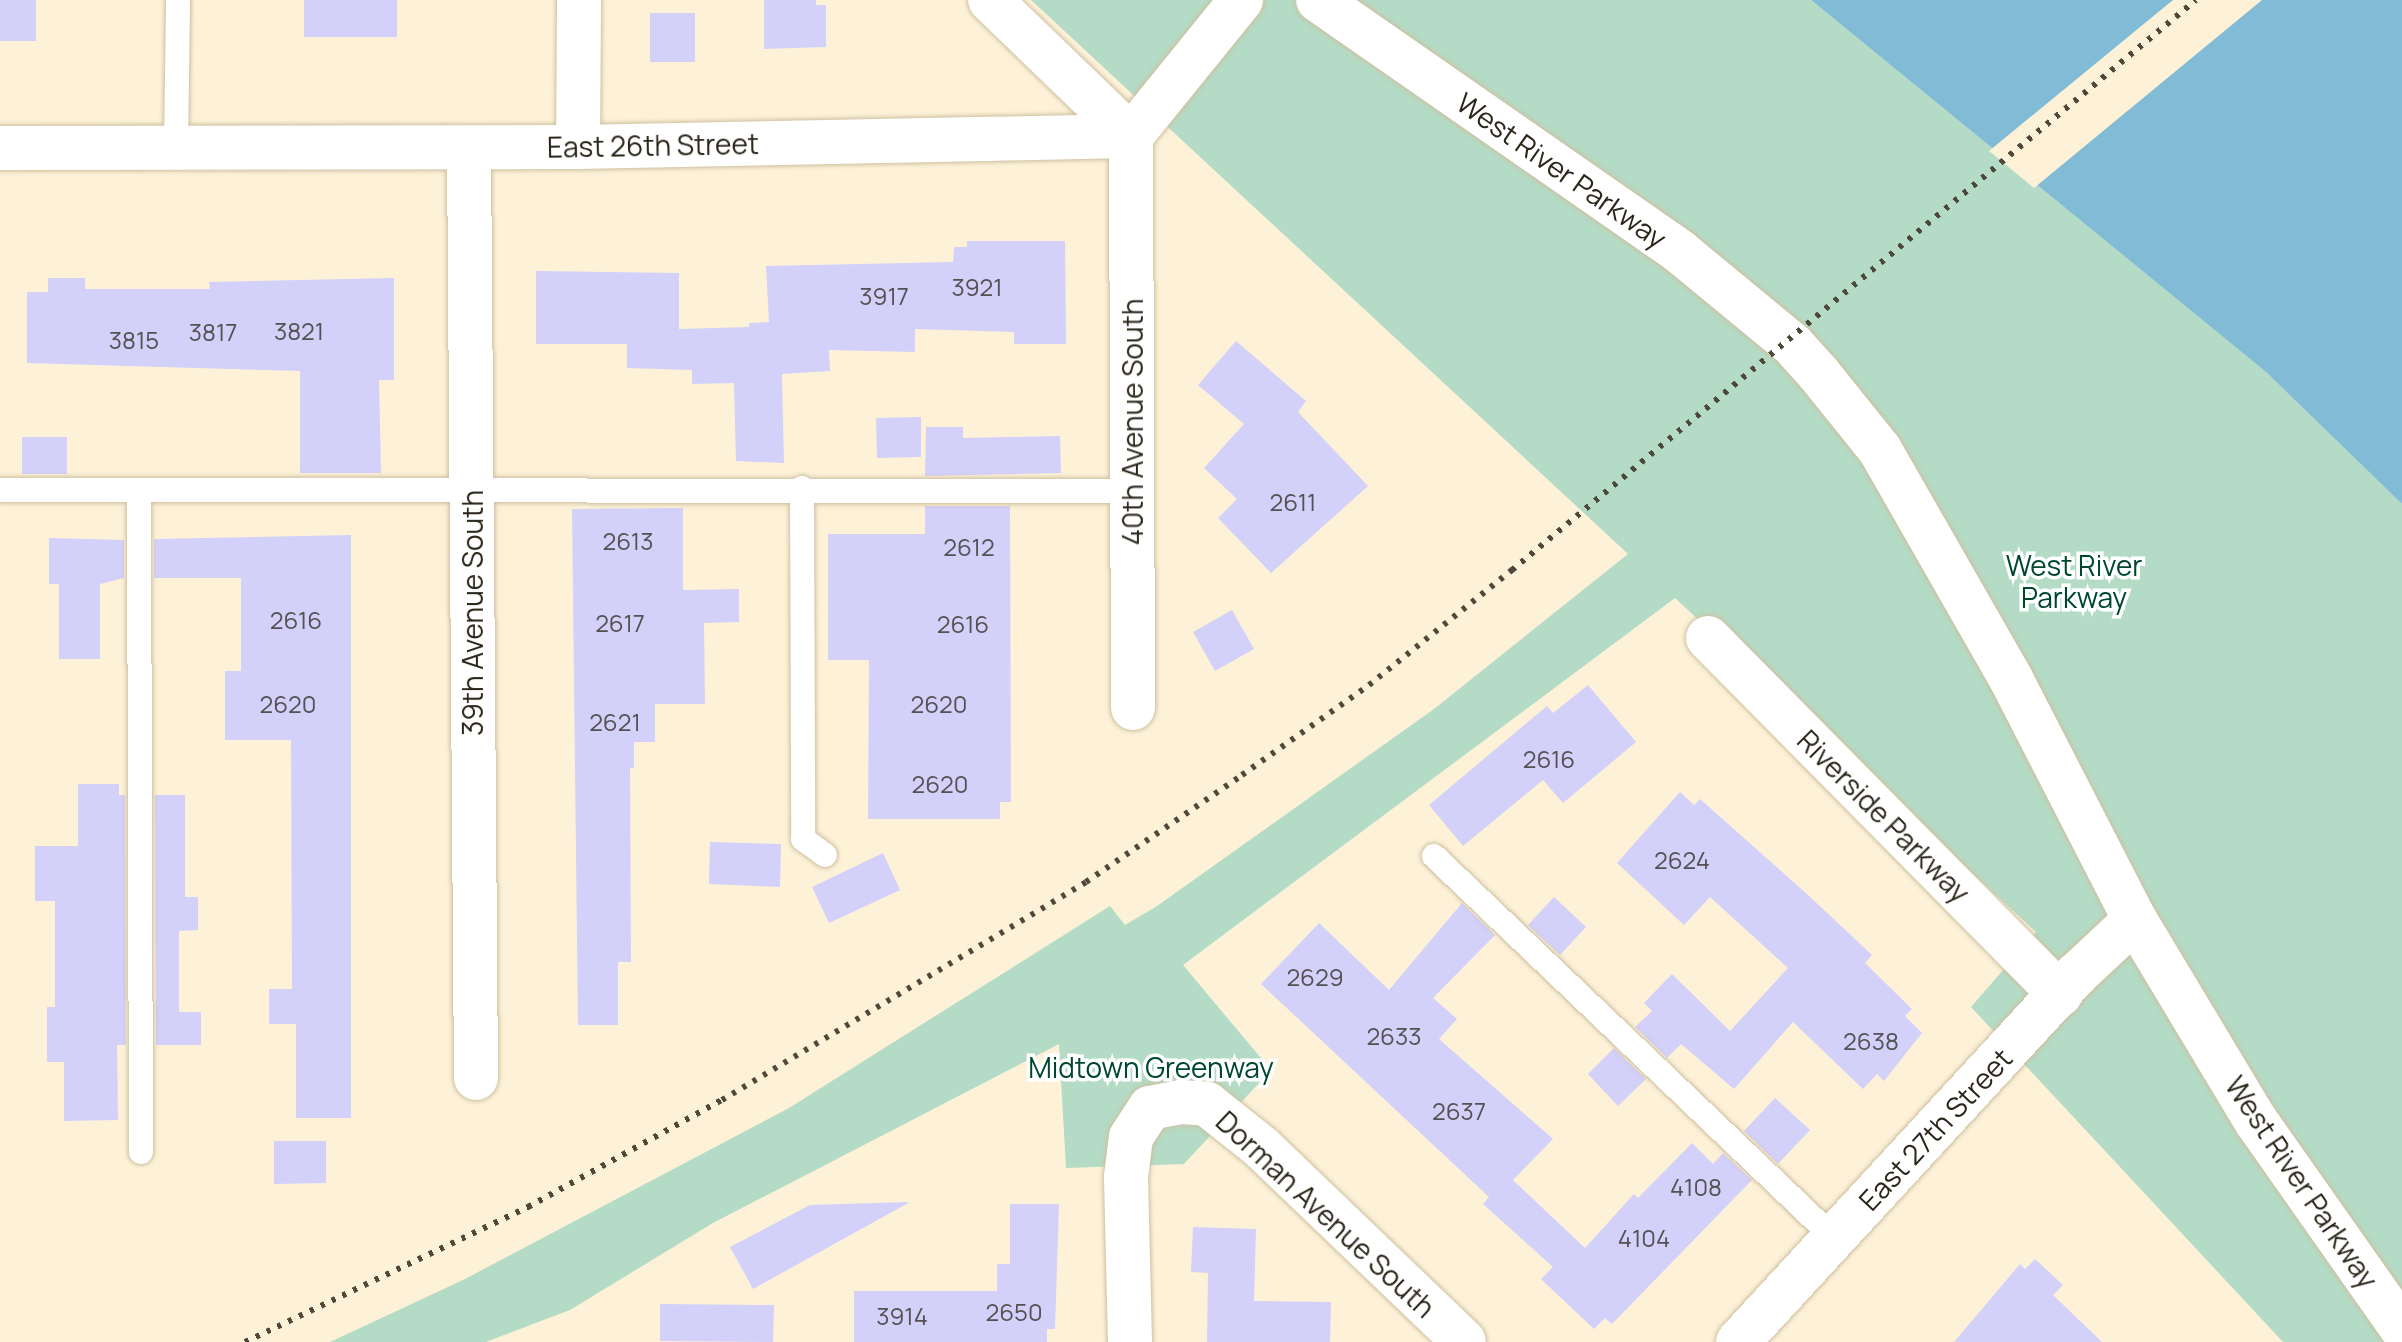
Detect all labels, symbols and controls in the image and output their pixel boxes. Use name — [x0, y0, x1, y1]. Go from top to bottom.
street label: West River Parkway — [1451, 85, 1673, 255]
street label: East 26th Street — [547, 126, 759, 164]
house number: 3921 — [951, 273, 1003, 301]
house number: 3917 — [859, 282, 909, 310]
street label: 40th Avenue South — [1115, 299, 1149, 545]
house number: 3821 — [274, 317, 324, 345]
house number: 3817 — [189, 318, 237, 346]
house number: 3815 — [109, 326, 159, 354]
house number: 2611 — [1270, 488, 1316, 516]
street label: 39th Avenue South — [455, 490, 489, 736]
house number: 2613 — [603, 527, 653, 555]
house number: 2612 — [943, 533, 995, 561]
park label: West River Parkway — [2006, 548, 2142, 614]
house number: 2616 — [270, 606, 322, 634]
house number: 2617 — [595, 609, 645, 637]
house number: 2616 — [937, 610, 989, 638]
house number: 2620 — [260, 690, 316, 718]
house number: 2620 — [911, 690, 967, 718]
house number: 2621 — [589, 708, 641, 736]
street label: Riverside Parkway — [1791, 723, 1977, 909]
house number: 2616 — [1523, 745, 1575, 773]
house number: 2620 — [912, 770, 968, 798]
house number: 2624 — [1654, 846, 1710, 874]
house number: 2629 — [1286, 963, 1344, 991]
house number: 2633 — [1366, 1022, 1422, 1050]
house number: 2638 — [1843, 1027, 1899, 1055]
street label: East 27th Street — [1852, 1041, 2018, 1217]
park label: Midtown Greenway — [1028, 1050, 1274, 1084]
street label: West River Parkway — [2219, 1070, 2385, 1294]
house number: 2637 — [1432, 1097, 1486, 1125]
street label: Dorman Avenue South — [1210, 1104, 1442, 1324]
house number: 4108 — [1670, 1173, 1722, 1201]
house number: 4104 — [1618, 1224, 1670, 1252]
house number: 2650 — [985, 1298, 1043, 1326]
house number: 3914 — [876, 1302, 928, 1330]

